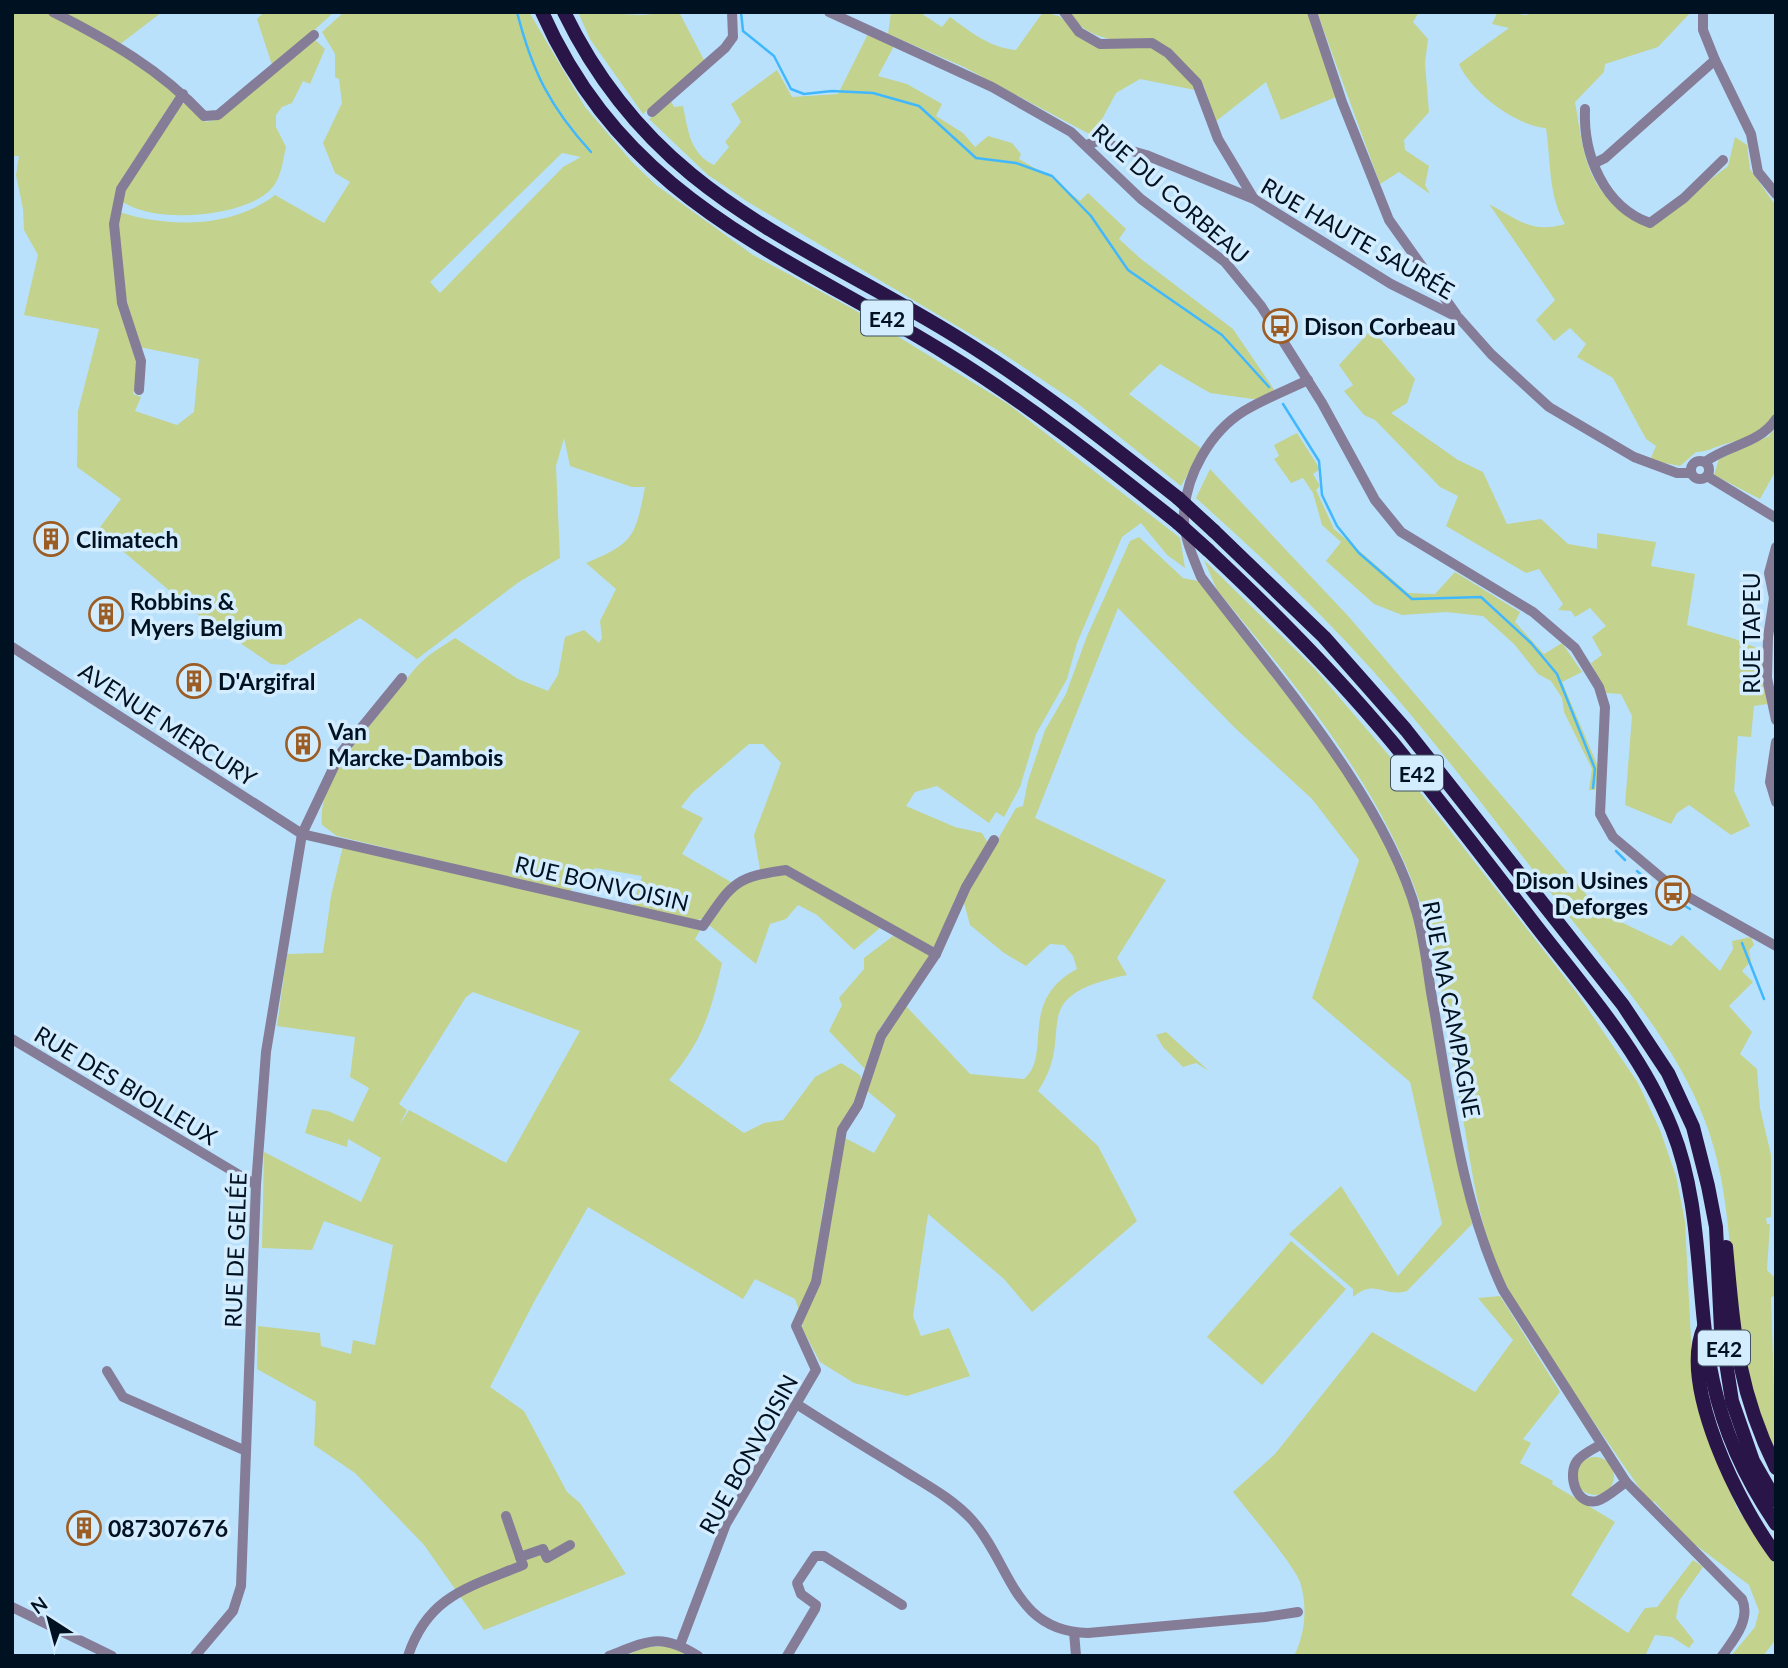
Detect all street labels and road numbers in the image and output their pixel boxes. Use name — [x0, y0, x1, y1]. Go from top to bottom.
street label: RUE DU CORBEAU — [1087, 117, 1255, 269]
street label: RUE HAUTE SAURÉE — [1257, 171, 1459, 305]
road number: E42 — [861, 300, 913, 336]
street label: RUE TAPEU — [1737, 572, 1765, 694]
street label: AVENUE MERCURY — [74, 656, 263, 792]
road number: E42 — [1391, 756, 1443, 790]
street label: RUE BONVOISIN — [512, 849, 692, 917]
street label: RUE MA CAMPAGNE — [1417, 898, 1487, 1120]
street label: RUE DES BIOLLEUX — [30, 1019, 222, 1151]
street label: RUE DE GELÉE — [218, 1172, 252, 1328]
road number: E42 — [1698, 1330, 1750, 1366]
street label: RUE BONVOISIN — [693, 1370, 803, 1538]

